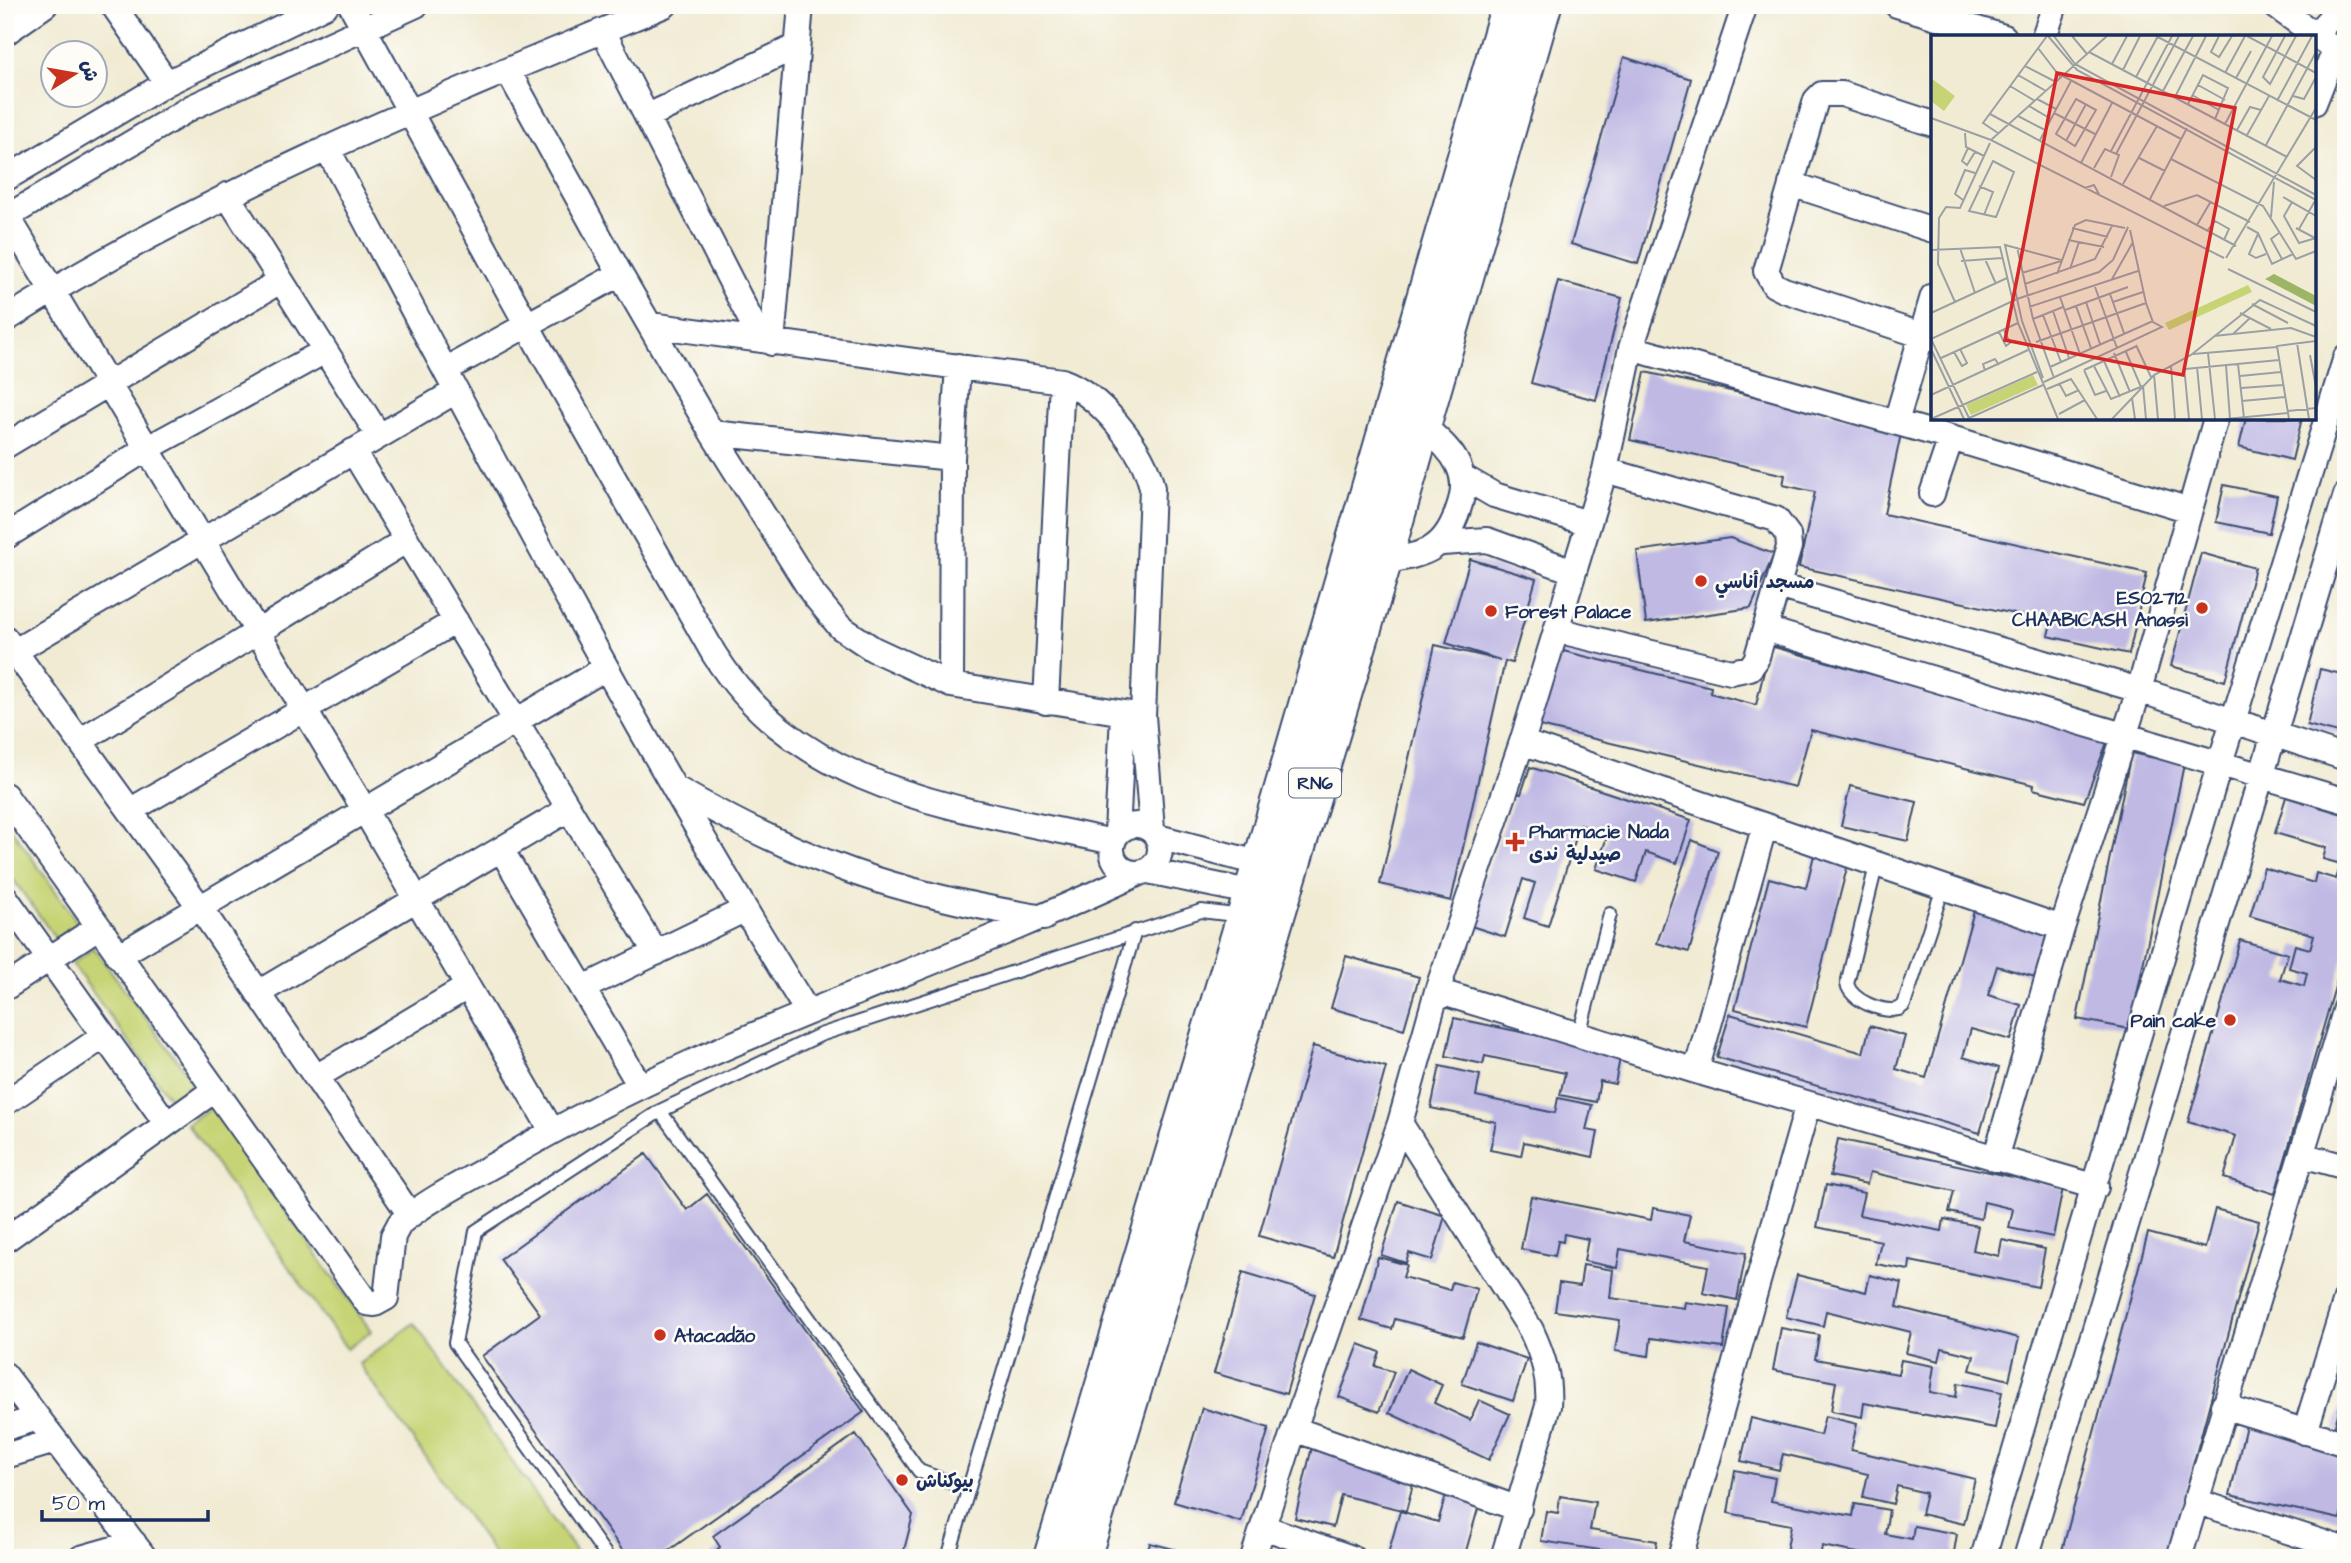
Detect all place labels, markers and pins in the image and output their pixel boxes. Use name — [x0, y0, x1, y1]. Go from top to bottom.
place label: مسجد أناسي — [1715, 569, 1815, 598]
marker: مسجد أناسي — [1693, 573, 1709, 589]
place label: ES02712 CHAABICASH Anassi — [2012, 585, 2188, 634]
place label: Forest Palace — [1505, 599, 1632, 626]
marker: ES02712 CHAABICASH Anassi — [2194, 600, 2210, 616]
marker: Forest Palace — [1483, 603, 1499, 619]
place label: Pharmacie Nada صيدلية ندى — [1529, 819, 1669, 868]
marker: Pharmacie Nada صيدلية ندى — [1507, 834, 1523, 850]
place label: Pain cake — [2131, 1008, 2217, 1035]
marker: Pain cake — [2222, 1012, 2238, 1028]
place label: Atacadão — [674, 1323, 756, 1350]
marker: Atacadão — [652, 1327, 668, 1343]
place label: بيوكناش — [916, 1468, 974, 1495]
marker: بيوكناش — [894, 1472, 910, 1488]

